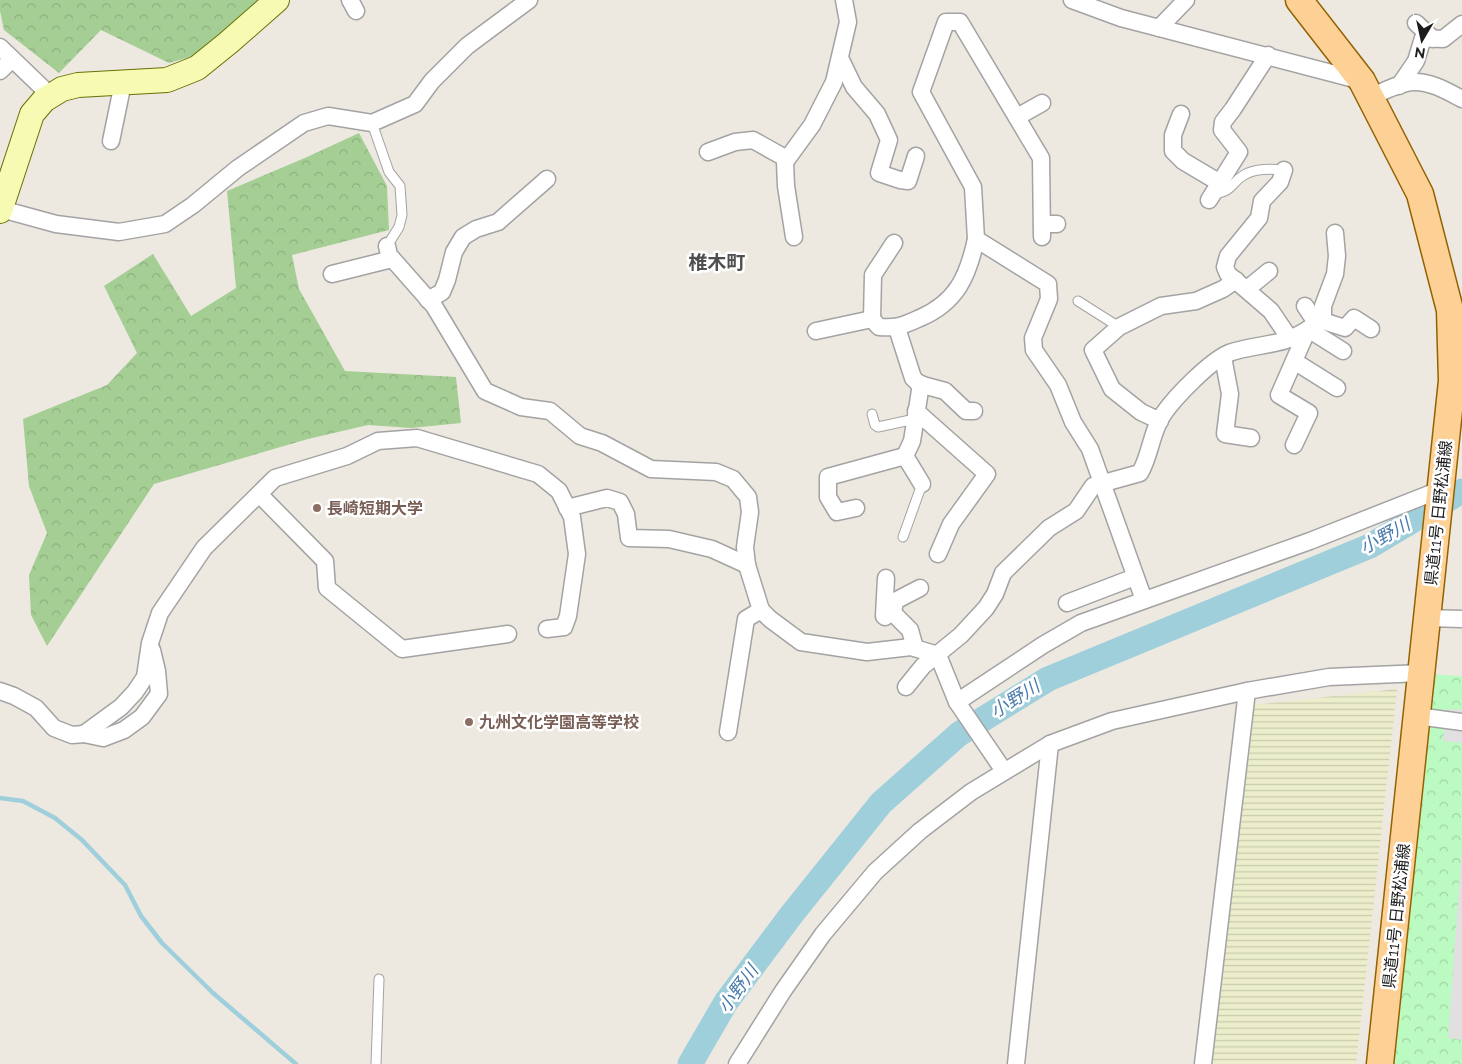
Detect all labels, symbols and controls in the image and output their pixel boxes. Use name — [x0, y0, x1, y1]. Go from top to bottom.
north arrow — [1397, 15, 1447, 65]
text: N — [1413, 44, 1426, 62]
district label: 椎木町 — [688, 251, 746, 273]
street label: 県道11号 日野松浦線 — [1421, 440, 1456, 587]
place label: 長崎短期大学 — [327, 499, 423, 518]
marker: 長崎短期大学 — [311, 502, 323, 514]
water label: 小野川 — [1356, 512, 1415, 558]
water label: 小野川 — [986, 674, 1045, 722]
place label: 九州文化学園高等学校 — [479, 713, 639, 732]
marker: 九州文化学園高等学校 — [463, 716, 475, 728]
street label: 県道11号 日野松浦線 — [1379, 843, 1414, 990]
water label: 小野川 — [713, 959, 763, 1017]

